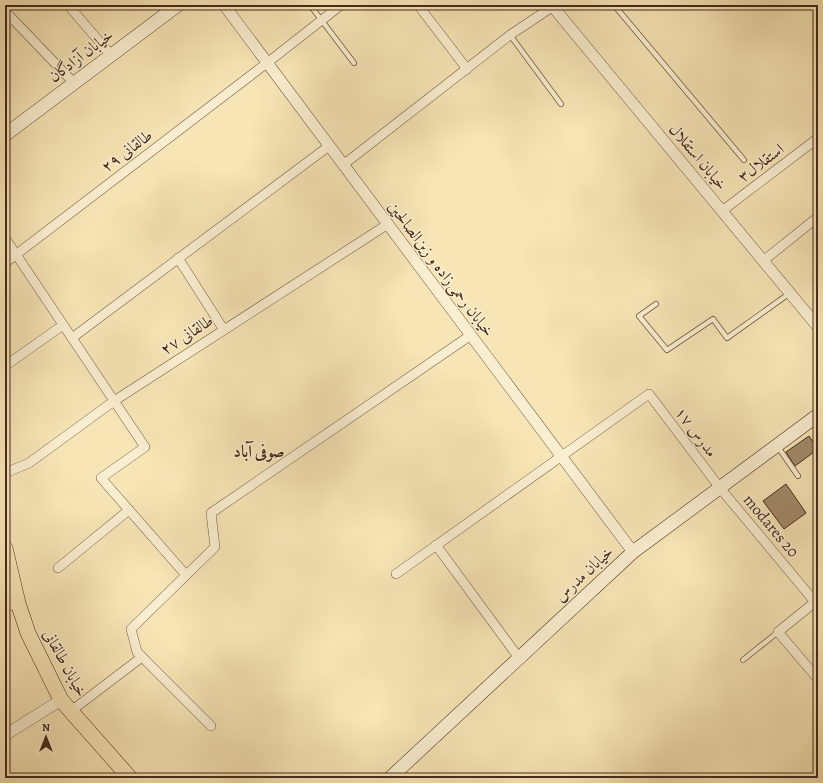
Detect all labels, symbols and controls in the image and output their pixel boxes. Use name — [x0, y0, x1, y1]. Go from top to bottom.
street label: خیابان آزادگان — [44, 24, 118, 88]
street label: خیابان استقلال — [664, 119, 732, 195]
street label: طالقانی ۲۹ — [97, 124, 157, 178]
street label: استقلال۳ — [733, 138, 789, 188]
street label: خیابان رحمی‌زاده و زین‌الصالحین — [383, 197, 499, 341]
street label: طالقانی ۲۷ — [156, 310, 218, 360]
street label: مدرس ۱۷ — [670, 402, 722, 462]
district label: صوفی آباد — [233, 440, 285, 463]
street label: modares 20 — [738, 490, 804, 562]
street label: خیابان مدرس — [550, 541, 618, 607]
street label: خیابان طالقانی — [37, 625, 93, 701]
north arrow — [26, 717, 66, 757]
text: N — [42, 720, 50, 735]

